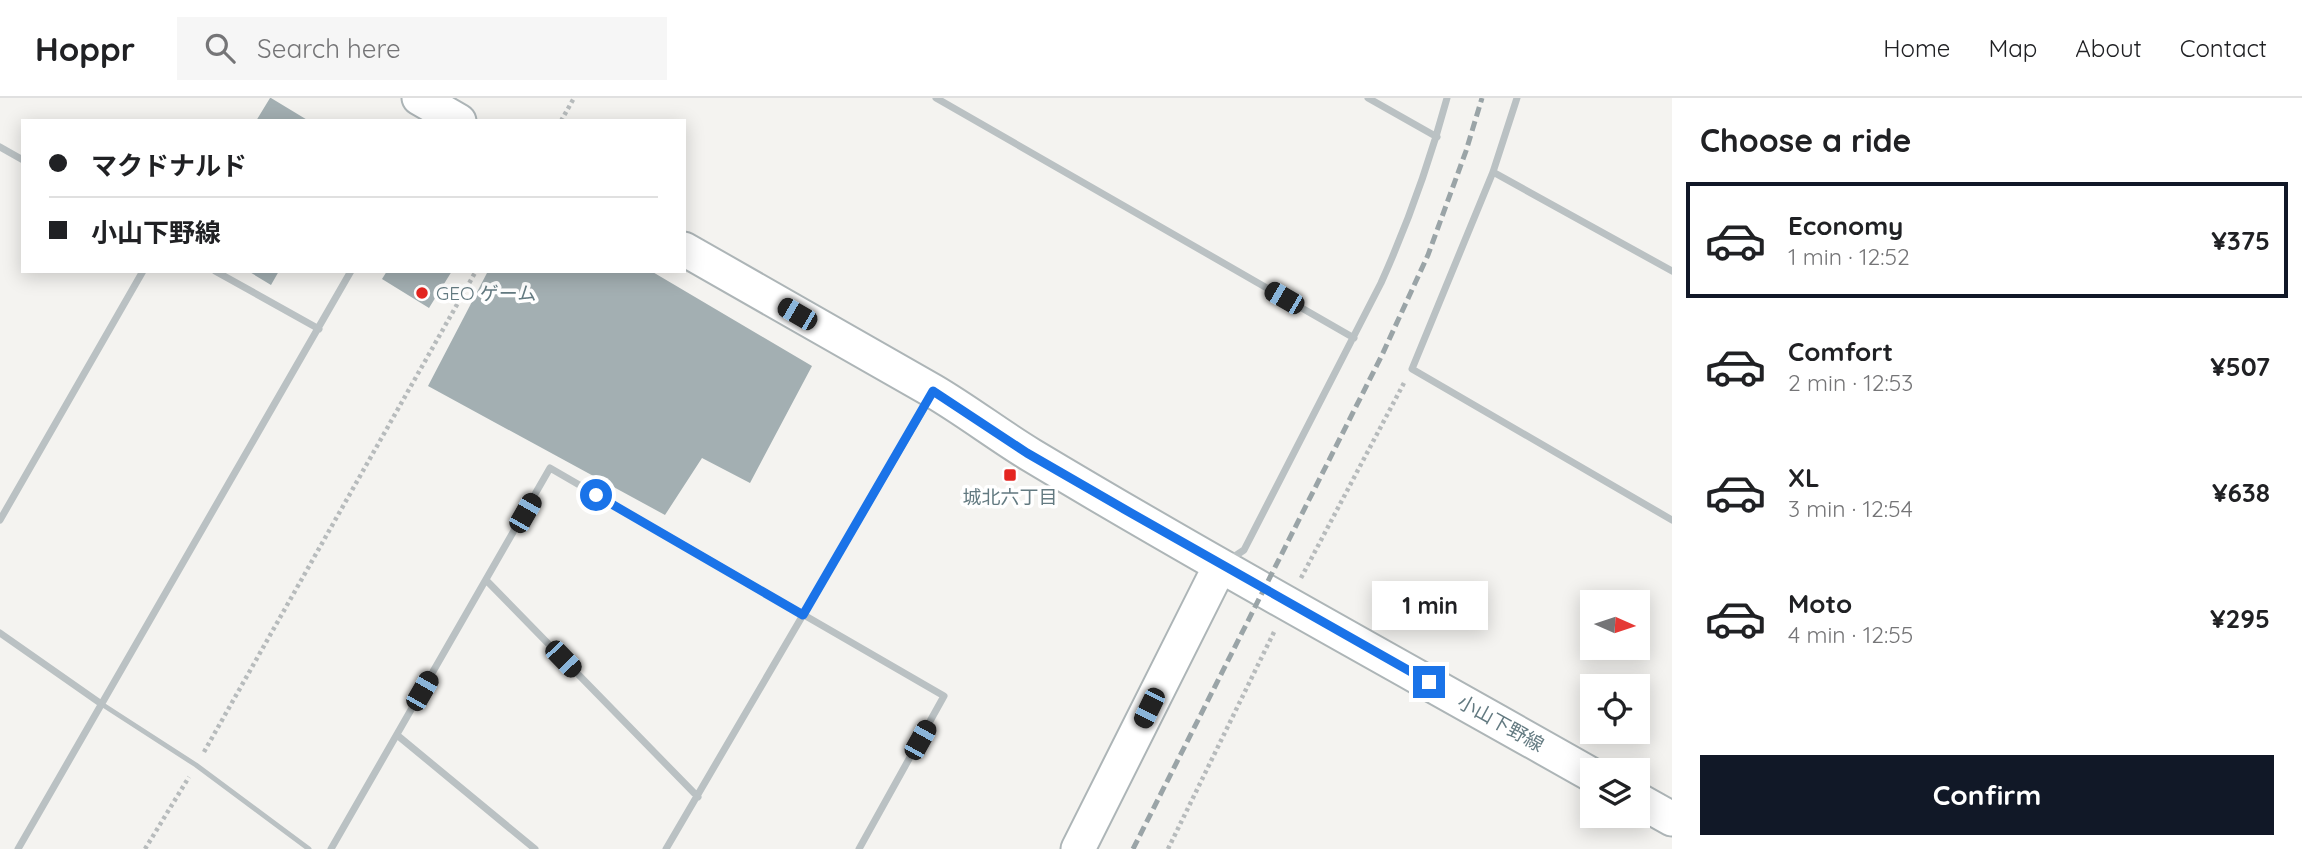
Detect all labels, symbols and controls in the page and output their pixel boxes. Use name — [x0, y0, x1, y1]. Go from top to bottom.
search box — [177, 17, 667, 80]
text: Hoppr — [35, 28, 135, 69]
icon: search — [201, 29, 239, 67]
text: Search here — [257, 32, 401, 65]
text: Home — [1883, 33, 1950, 63]
text: Map — [1988, 33, 2037, 63]
text: About — [2075, 33, 2142, 63]
text: Contact — [2180, 33, 2267, 63]
text: Choose a ride — [1700, 120, 1912, 160]
text: マクドナルド — [91, 149, 247, 182]
icon: car — [1704, 209, 1767, 272]
text: Economy — [1788, 209, 1903, 242]
text: 小山下野線 — [91, 216, 221, 249]
text: ¥375 — [2211, 224, 2270, 257]
text: 1 min · 12:52 — [1788, 242, 1910, 271]
car — [1261, 278, 1308, 318]
place label: GEO ゲーム — [436, 281, 536, 305]
marker: GEO ゲーム — [414, 285, 430, 301]
car — [774, 294, 821, 334]
icon: car — [1704, 335, 1767, 398]
text: Comfort — [1788, 335, 1893, 368]
text: ¥507 — [2210, 350, 2270, 383]
text: 2 min · 12:53 — [1788, 368, 1913, 397]
icon: car — [1704, 461, 1767, 524]
text: XL — [1788, 461, 1820, 494]
marker: 城北六丁目 — [1002, 467, 1018, 483]
text: ¥638 — [2212, 476, 2270, 509]
route start — [580, 479, 612, 511]
place label: 城北六丁目 — [962, 485, 1058, 509]
car — [506, 490, 545, 536]
text: 3 min · 12:54 — [1788, 494, 1913, 523]
callout: 1 min — [1371, 580, 1487, 630]
icon: car — [1704, 587, 1767, 650]
text: Moto — [1788, 587, 1852, 620]
north arrow — [1580, 590, 1650, 660]
map controls — [1580, 590, 1650, 828]
text: 1 min — [1402, 591, 1458, 620]
text: ¥295 — [2210, 602, 2270, 635]
text: 4 min · 12:55 — [1788, 620, 1913, 649]
car — [541, 637, 586, 681]
route end — [1413, 666, 1445, 698]
car — [403, 668, 442, 714]
button: locate — [1580, 674, 1650, 744]
car — [1131, 685, 1168, 731]
street label: 小山下野線 — [1454, 689, 1548, 757]
car — [901, 717, 940, 763]
button: Confirm — [1700, 755, 2274, 835]
button: layers — [1580, 758, 1650, 828]

